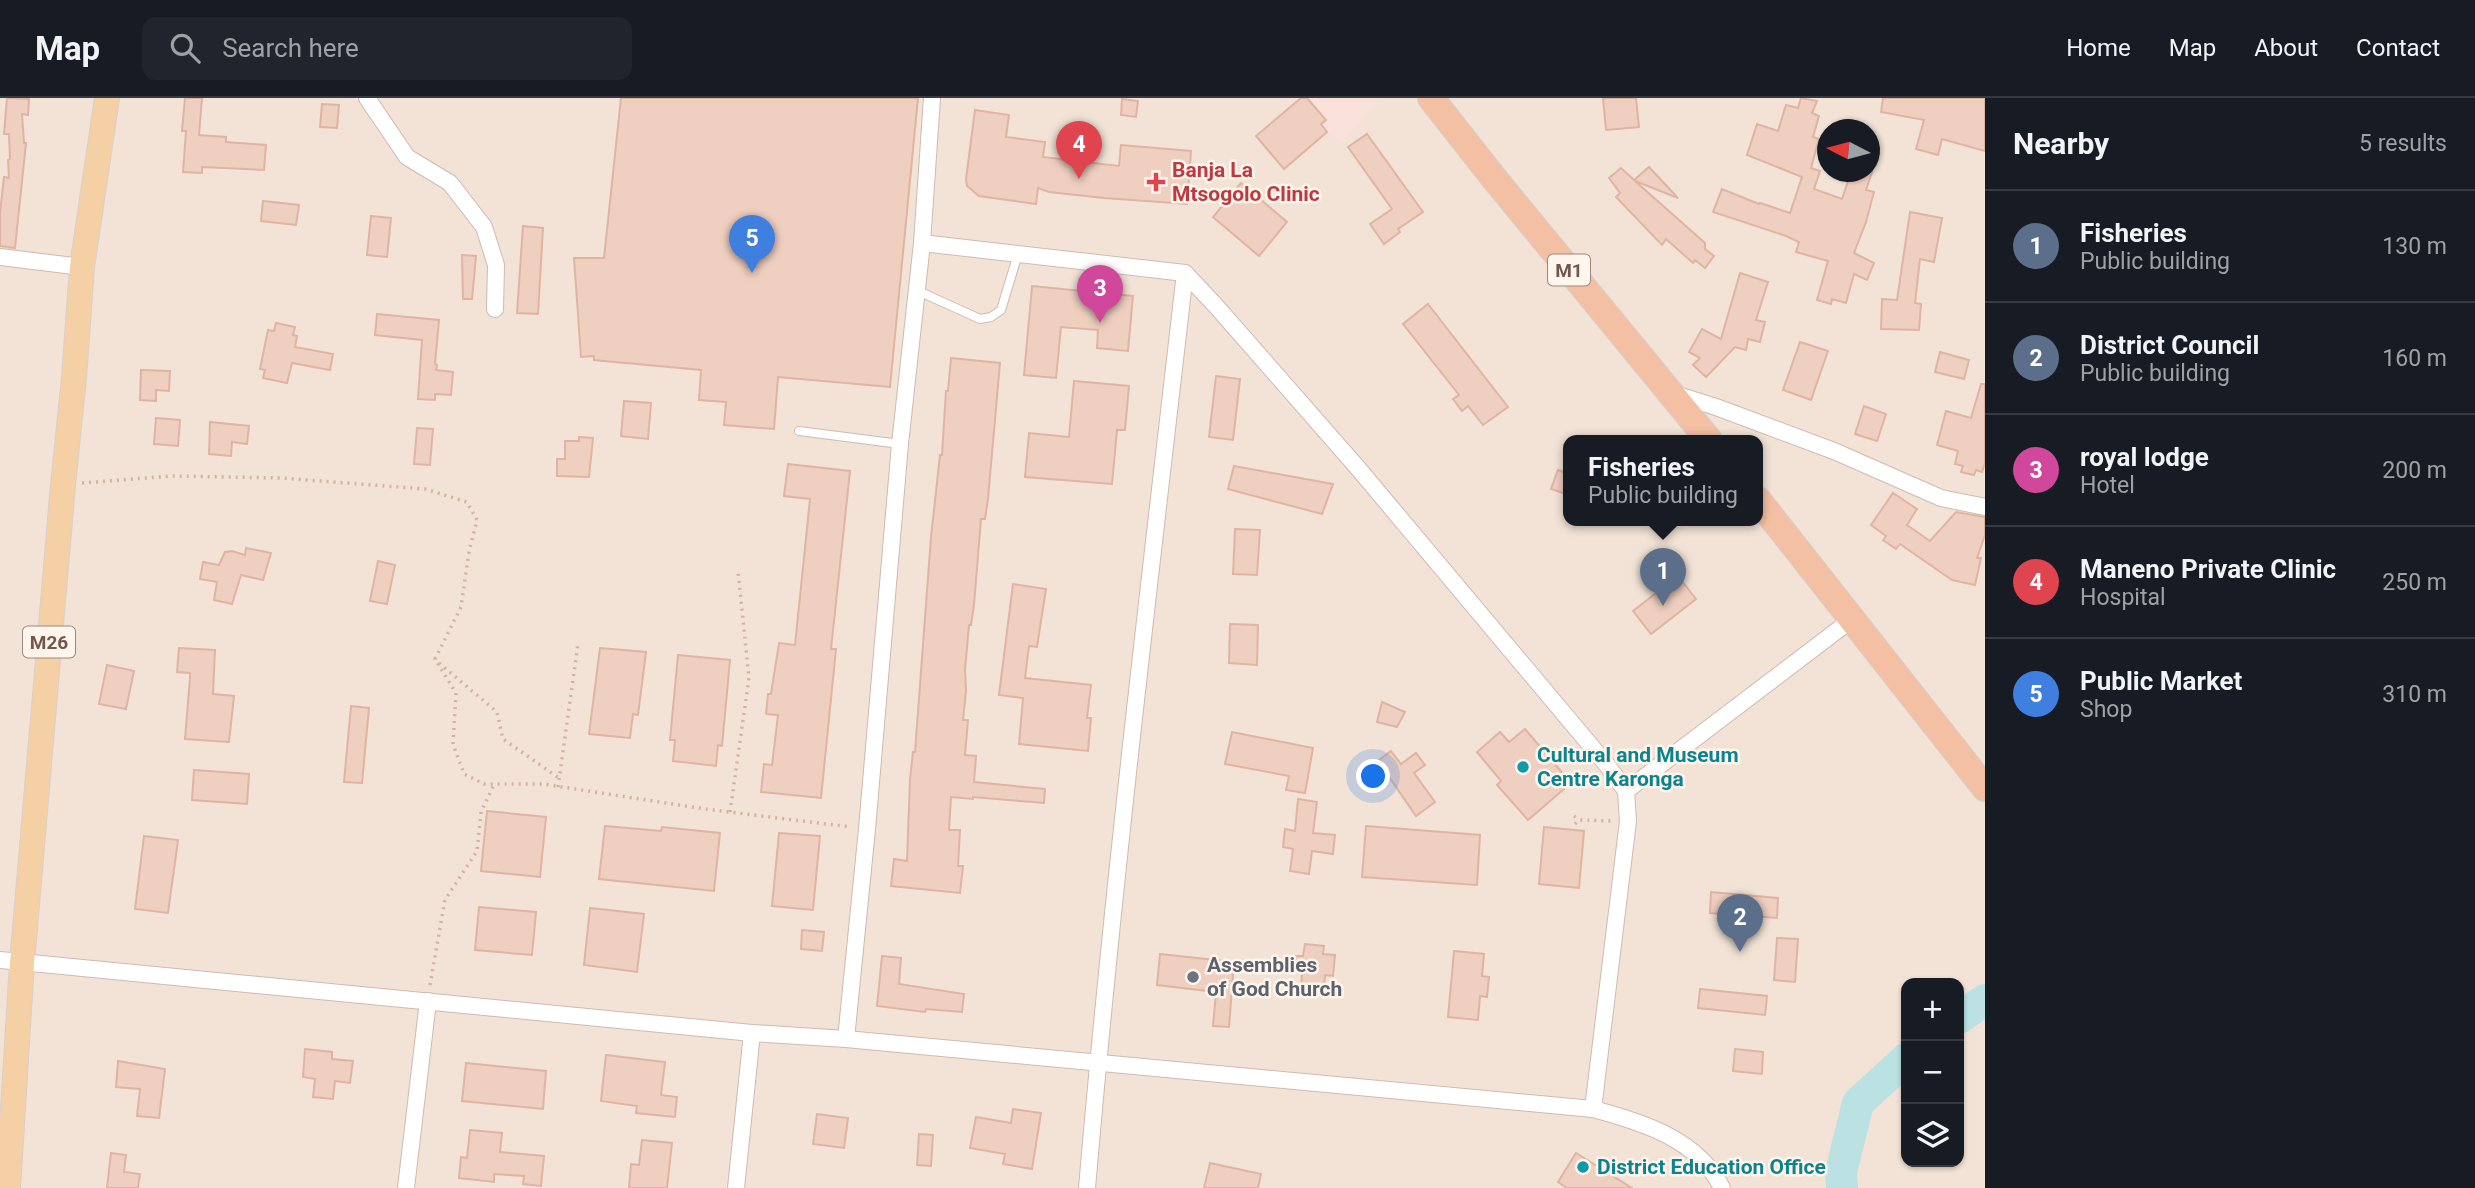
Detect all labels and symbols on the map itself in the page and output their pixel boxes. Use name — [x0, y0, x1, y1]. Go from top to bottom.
north arrow — [1817, 119, 1880, 182]
pin: 4 — [1056, 121, 1102, 179]
place label: Banja La Mtsogolo Clinic — [1172, 158, 1320, 206]
marker: Banja La Mtsogolo Clinic — [1146, 172, 1166, 192]
pin: 5 — [729, 215, 775, 273]
road number: M1 — [1548, 254, 1590, 286]
pin: 3 — [1077, 265, 1123, 323]
pin: 1 — [1640, 548, 1686, 606]
road number: M26 — [23, 626, 75, 657]
place label: Cultural and Museum Centre Karonga — [1537, 743, 1739, 791]
your location — [1356, 759, 1390, 793]
marker: Cultural and Museum Centre Karonga — [1515, 759, 1531, 775]
pin: 2 — [1717, 894, 1763, 952]
place label: Assemblies of God Church — [1207, 953, 1342, 1001]
marker: Assemblies of God Church — [1185, 969, 1201, 985]
place label: District Education Office — [1597, 1155, 1826, 1179]
marker: District Education Office — [1575, 1159, 1591, 1175]

